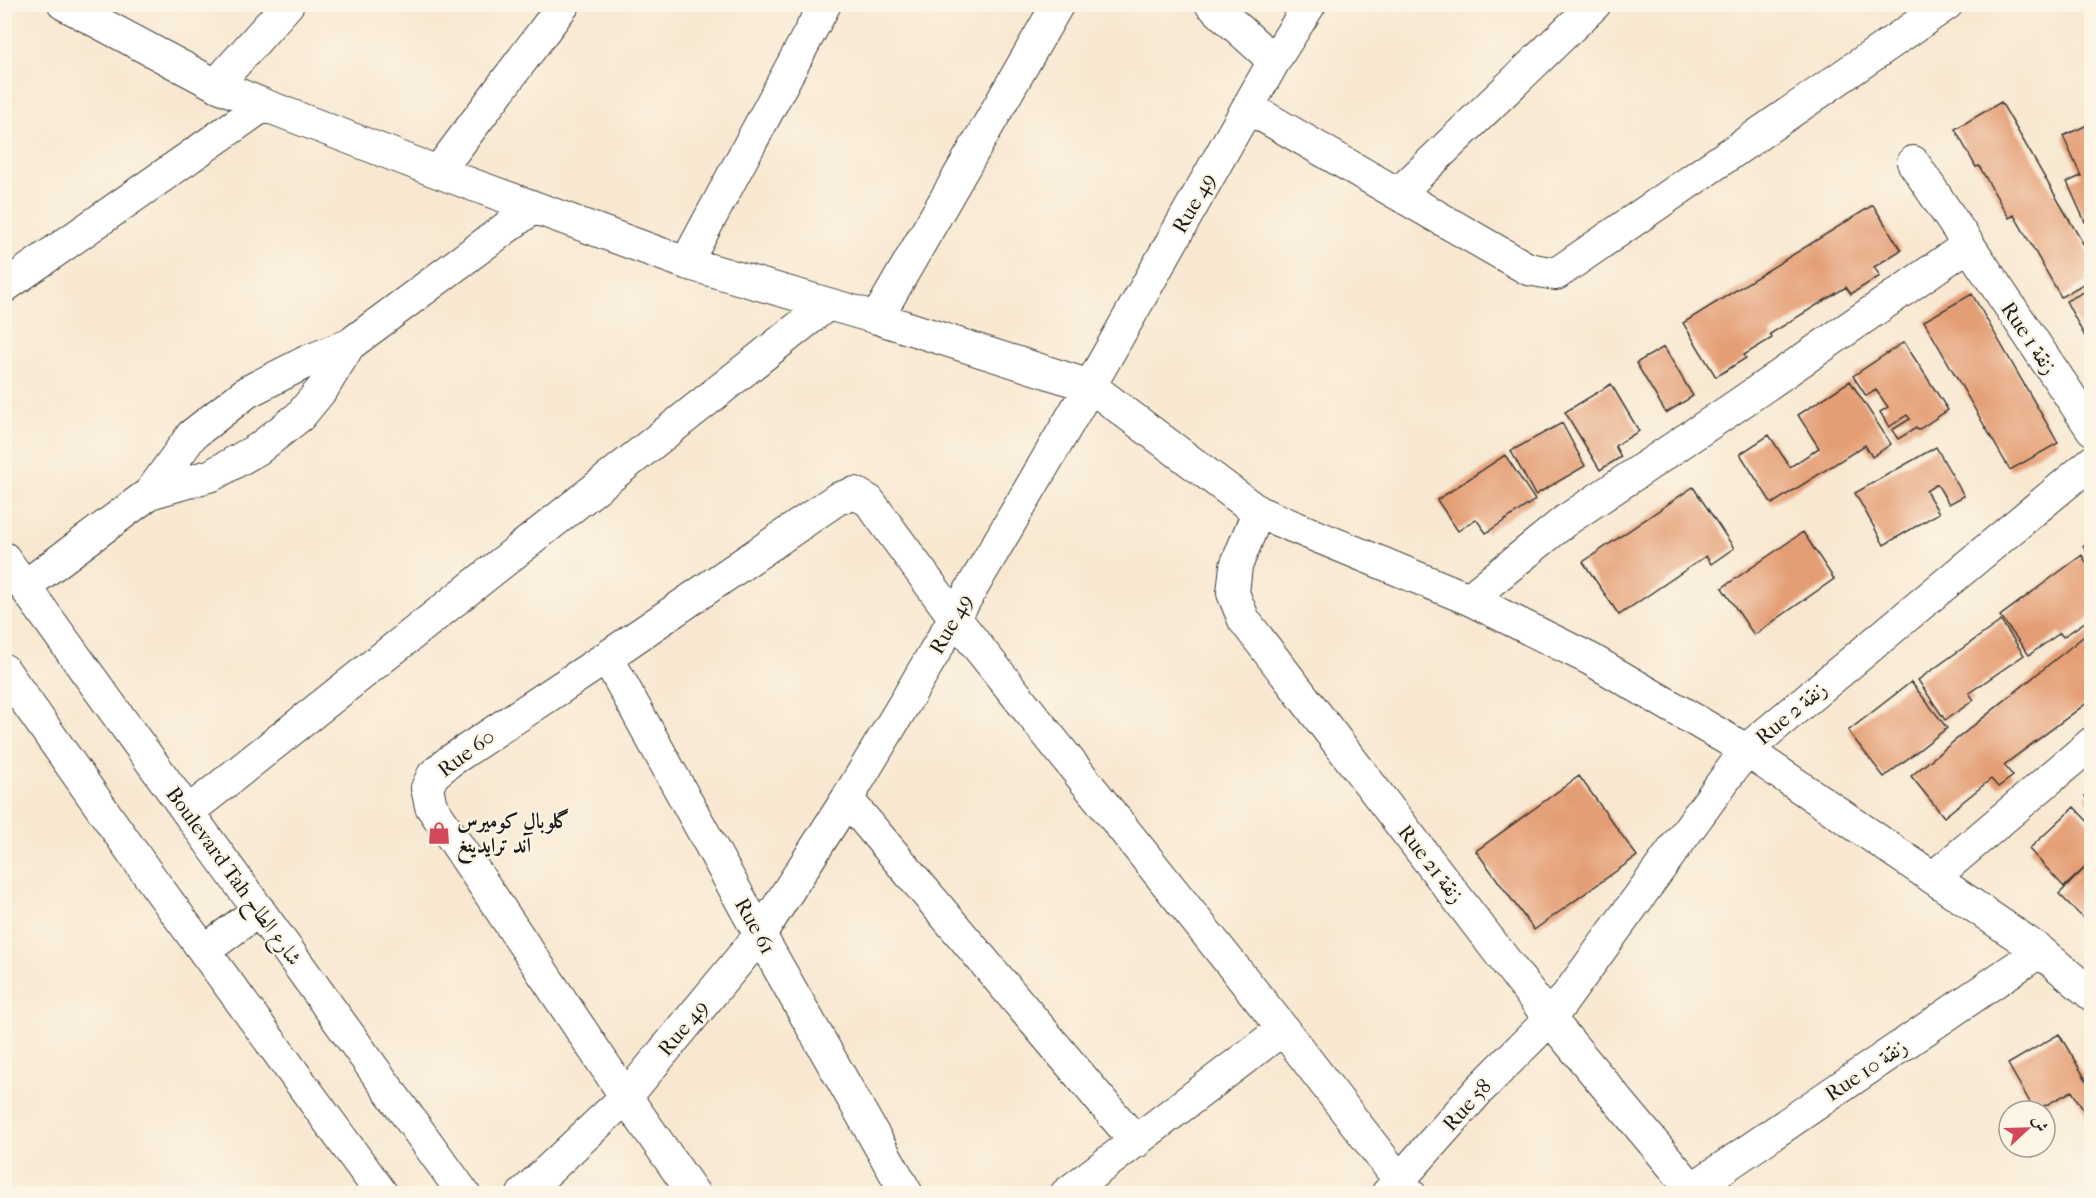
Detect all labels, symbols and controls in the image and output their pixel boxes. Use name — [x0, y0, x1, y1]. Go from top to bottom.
street label: Rue 49 — [1167, 169, 1221, 237]
street label: Rue 1 زنقة — [1996, 297, 2062, 379]
street label: Rue 49 — [924, 590, 978, 658]
street label: Rue 2 زنقة — [1751, 676, 1831, 750]
street label: Rue 60 — [433, 724, 499, 782]
street label: Boulevard Tah شارع الطاح — [156, 782, 307, 974]
place label: گلوبال كوميرس آند ترايدينغ — [457, 808, 570, 864]
shop icon: گلوبال كوميرس آند ترايدينغ — [426, 820, 452, 846]
street label: Rue 21 زنقة — [1393, 820, 1469, 908]
street label: Rue 61 — [730, 894, 780, 958]
street label: Rue 49 — [653, 995, 713, 1061]
street label: Rue 10 زنقة — [1821, 1034, 1911, 1106]
street label: Rue 58 — [1438, 1074, 1496, 1136]
north arrow — [1997, 1099, 2057, 1159]
text: ش — [2029, 1113, 2052, 1134]

